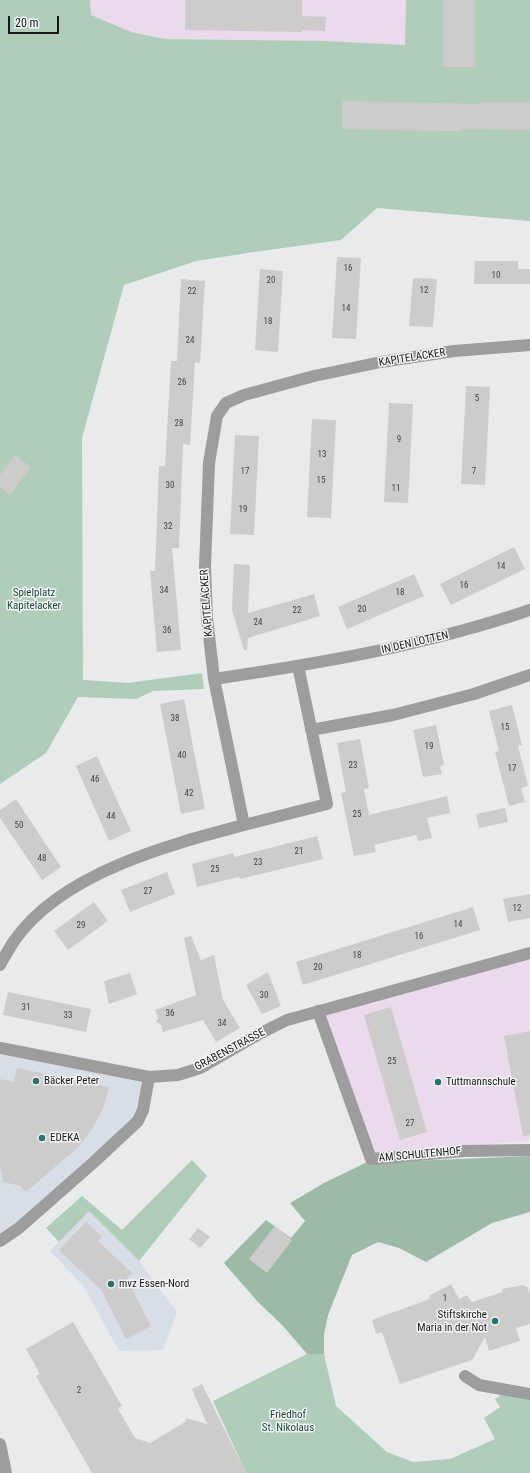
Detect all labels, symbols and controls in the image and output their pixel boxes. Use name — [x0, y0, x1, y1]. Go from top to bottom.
scale bar — [10, 8, 61, 34]
text: 20 m — [15, 16, 39, 30]
house number: 16 — [344, 264, 352, 274]
house number: 10 — [492, 271, 500, 281]
house number: 20 — [267, 276, 275, 286]
house number: 12 — [420, 286, 428, 296]
house number: 22 — [188, 287, 196, 297]
house number: 14 — [342, 304, 350, 314]
house number: 18 — [264, 317, 272, 327]
house number: 24 — [186, 336, 194, 346]
street label: KAPITELACKER — [378, 346, 446, 370]
house number: 26 — [178, 378, 186, 388]
house number: 5 — [475, 394, 479, 404]
house number: 28 — [175, 419, 183, 429]
house number: 9 — [397, 435, 401, 445]
house number: 13 — [318, 450, 326, 460]
house number: 17 — [241, 467, 249, 477]
house number: 7 — [472, 467, 476, 477]
house number: 15 — [317, 476, 325, 486]
house number: 30 — [166, 481, 174, 491]
house number: 11 — [392, 484, 400, 494]
house number: 19 — [239, 505, 247, 515]
house number: 32 — [164, 522, 172, 532]
house number: 14 — [497, 562, 505, 572]
street label: KAPITELACKER — [198, 569, 216, 637]
house number: 16 — [460, 581, 468, 591]
park label: Spielplatz Kapitelacker — [7, 586, 61, 612]
house number: 34 — [160, 586, 168, 596]
house number: 18 — [396, 588, 404, 598]
house number: 20 — [358, 605, 366, 615]
house number: 22 — [293, 606, 301, 616]
house number: 24 — [254, 618, 262, 628]
house number: 36 — [163, 626, 171, 636]
street label: IN DEN LOTTEN — [380, 629, 450, 657]
house number: 38 — [171, 714, 179, 724]
house number: 15 — [501, 723, 509, 733]
house number: 19 — [425, 742, 433, 752]
house number: 40 — [178, 751, 186, 761]
house number: 23 — [349, 761, 357, 771]
house number: 17 — [508, 764, 516, 774]
house number: 46 — [91, 775, 99, 785]
house number: 42 — [185, 789, 193, 799]
house number: 25 — [353, 810, 361, 820]
house number: 44 — [107, 812, 115, 822]
house number: 50 — [15, 821, 23, 831]
house number: 21 — [295, 847, 303, 857]
house number: 48 — [38, 854, 46, 864]
house number: 23 — [254, 858, 262, 868]
house number: 25 — [211, 865, 219, 875]
house number: 27 — [144, 887, 152, 897]
house number: 12 — [513, 904, 521, 914]
house number: 14 — [454, 920, 462, 930]
house number: 29 — [77, 921, 85, 931]
house number: 16 — [415, 932, 423, 942]
house number: 18 — [353, 951, 361, 961]
house number: 20 — [314, 963, 322, 973]
house number: 30 — [260, 991, 268, 1001]
house number: 31 — [22, 1003, 30, 1013]
house number: 36 — [166, 1009, 174, 1019]
house number: 33 — [64, 1011, 72, 1021]
house number: 34 — [218, 1019, 226, 1029]
street label: GRABENSTRASSE — [193, 1026, 267, 1074]
house number: 25 — [388, 1057, 396, 1067]
place label: Bäcker Peter — [44, 1074, 99, 1088]
place label: Tuttmannschule — [446, 1075, 516, 1089]
marker: Bäcker Peter — [31, 1076, 41, 1086]
marker: Tuttmannschule — [433, 1077, 443, 1087]
house number: 27 — [406, 1119, 414, 1129]
place label: EDEKA — [50, 1131, 80, 1145]
marker: EDEKA — [37, 1133, 47, 1143]
street label: AM SCHULTENHOF — [378, 1145, 462, 1165]
place label: mvz Essen-Nord — [119, 1277, 189, 1291]
marker: mvz Essen-Nord — [106, 1279, 116, 1289]
house number: 1 — [443, 1294, 447, 1304]
place label: Stiftskirche Maria in der Not — [417, 1308, 487, 1334]
marker: Stiftskirche Maria in der Not — [490, 1316, 500, 1326]
house number: 2 — [77, 1386, 81, 1396]
park label: Friedhof St. Nikolaus — [262, 1408, 314, 1434]

